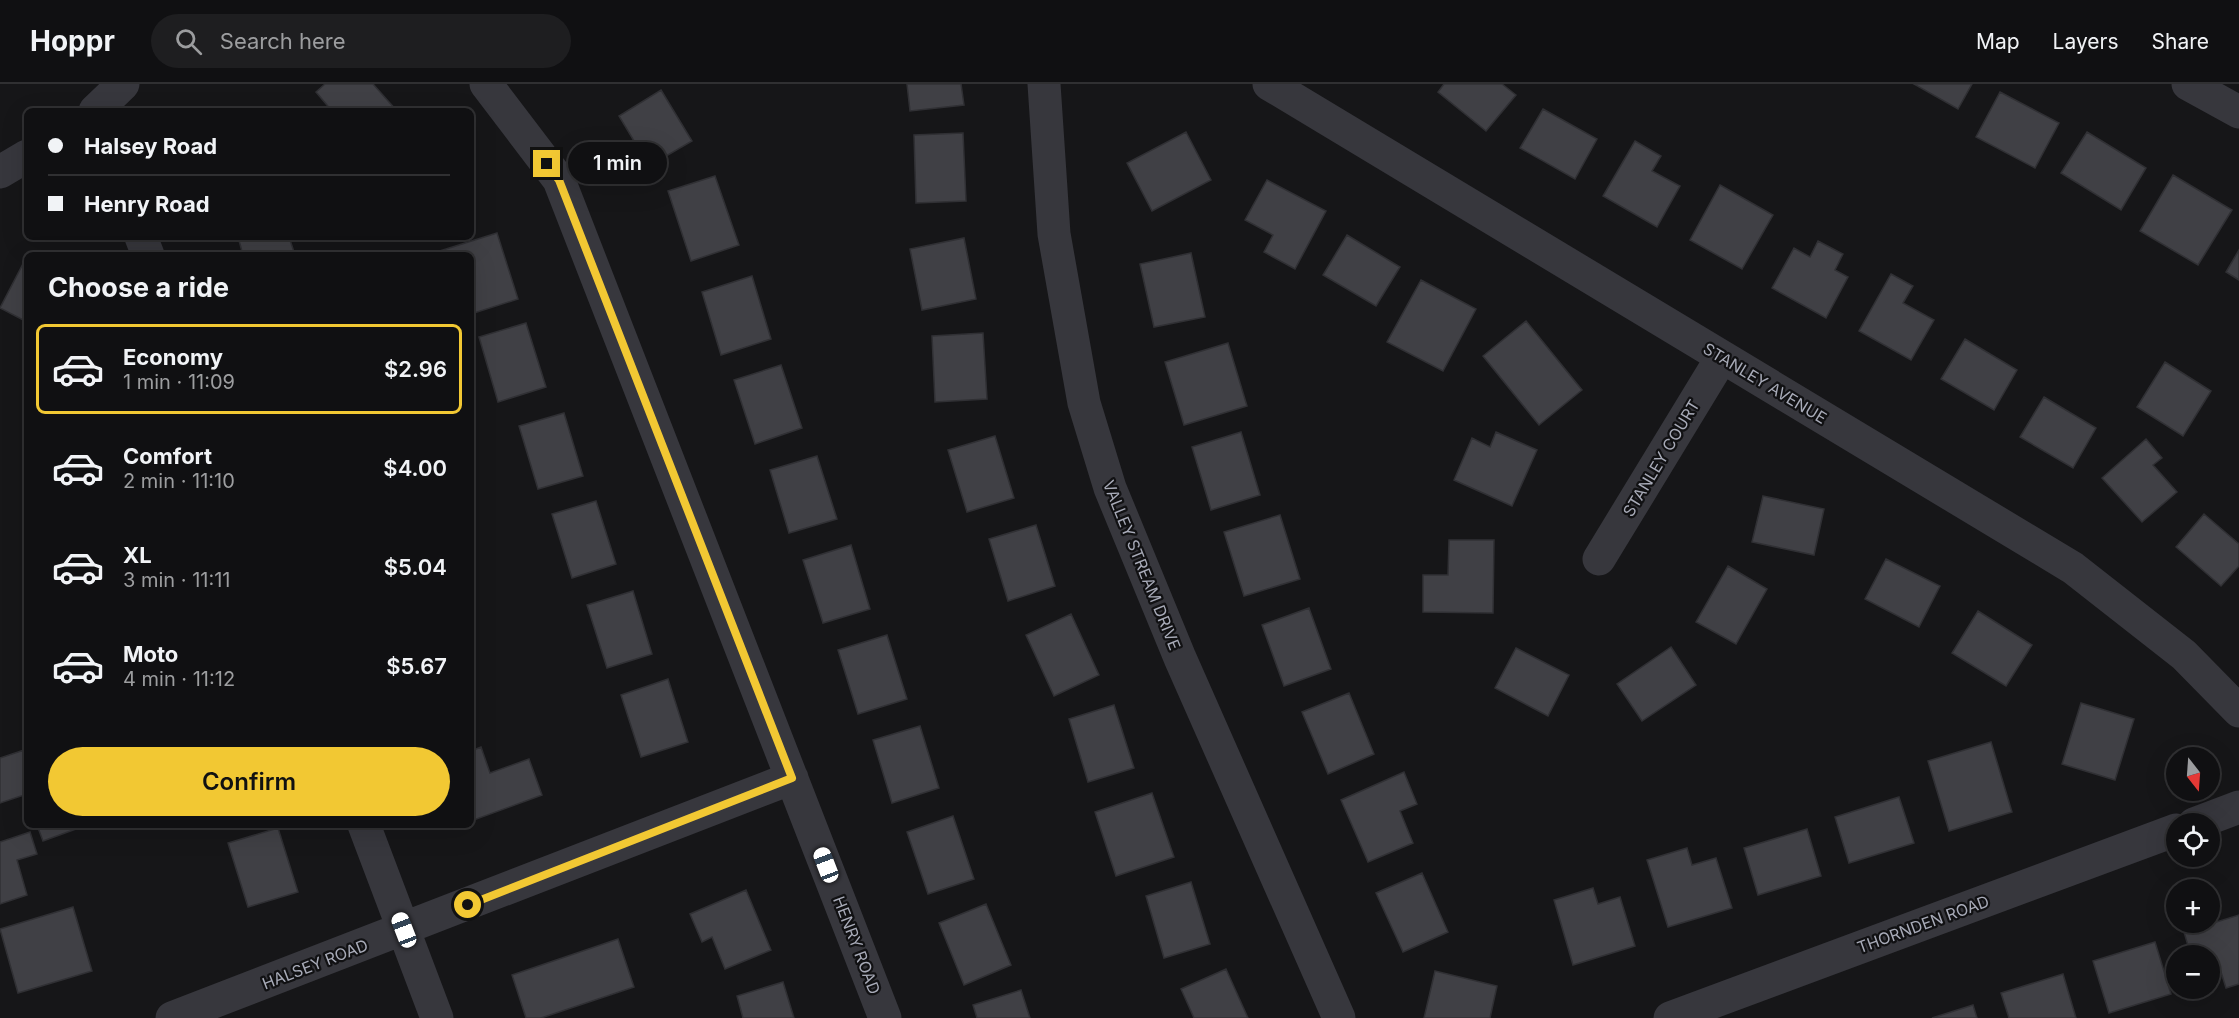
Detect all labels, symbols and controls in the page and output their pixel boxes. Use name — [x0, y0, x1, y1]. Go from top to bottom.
search box — [151, 14, 571, 68]
text: Hoppr — [30, 24, 115, 58]
icon: search — [172, 25, 205, 58]
text: Search here — [220, 28, 346, 54]
text: Map — [1976, 29, 2020, 54]
text: Layers — [2053, 29, 2119, 54]
text: Share — [2152, 29, 2209, 54]
text: Halsey Road — [84, 133, 217, 159]
callout: 1 min — [568, 143, 667, 185]
route end — [533, 150, 560, 177]
text: 1 min — [593, 151, 642, 175]
text: Henry Road — [84, 191, 210, 217]
text: Choose a ride — [48, 271, 229, 304]
street label: STANLEY AVENUE — [1700, 338, 1830, 428]
icon: car — [51, 342, 105, 396]
text: Economy — [123, 344, 223, 370]
text: $2.96 — [384, 356, 447, 382]
text: 1 min · 11:09 — [123, 370, 235, 394]
street label: STANLEY COURT — [1618, 396, 1704, 520]
icon: car — [51, 441, 105, 495]
text: Comfort — [123, 443, 212, 469]
text: $4.00 — [383, 455, 447, 481]
text: 2 min · 11:10 — [123, 469, 235, 493]
street label: VALLEY STREAM DRIVE — [1099, 477, 1185, 653]
icon: car — [51, 540, 105, 594]
text: XL — [123, 542, 152, 568]
text: $5.04 — [384, 554, 447, 580]
text: 3 min · 11:11 — [123, 568, 230, 592]
icon: car — [51, 639, 105, 693]
text: Moto — [123, 641, 178, 667]
text: $5.67 — [386, 653, 447, 679]
text: 4 min · 11:12 — [123, 667, 235, 691]
button: Confirm — [48, 747, 450, 816]
north arrow — [2166, 747, 2220, 801]
map controls — [2166, 747, 2220, 999]
button: locate — [2166, 813, 2220, 867]
car — [811, 845, 841, 885]
button: + — [2166, 879, 2220, 933]
route start — [454, 891, 481, 918]
street label: THORNDEN ROAD — [1854, 891, 1992, 957]
street label: HENRY ROAD — [829, 893, 885, 997]
car — [389, 910, 419, 950]
street label: HALSEY ROAD — [259, 935, 371, 993]
button: − — [2166, 945, 2220, 999]

